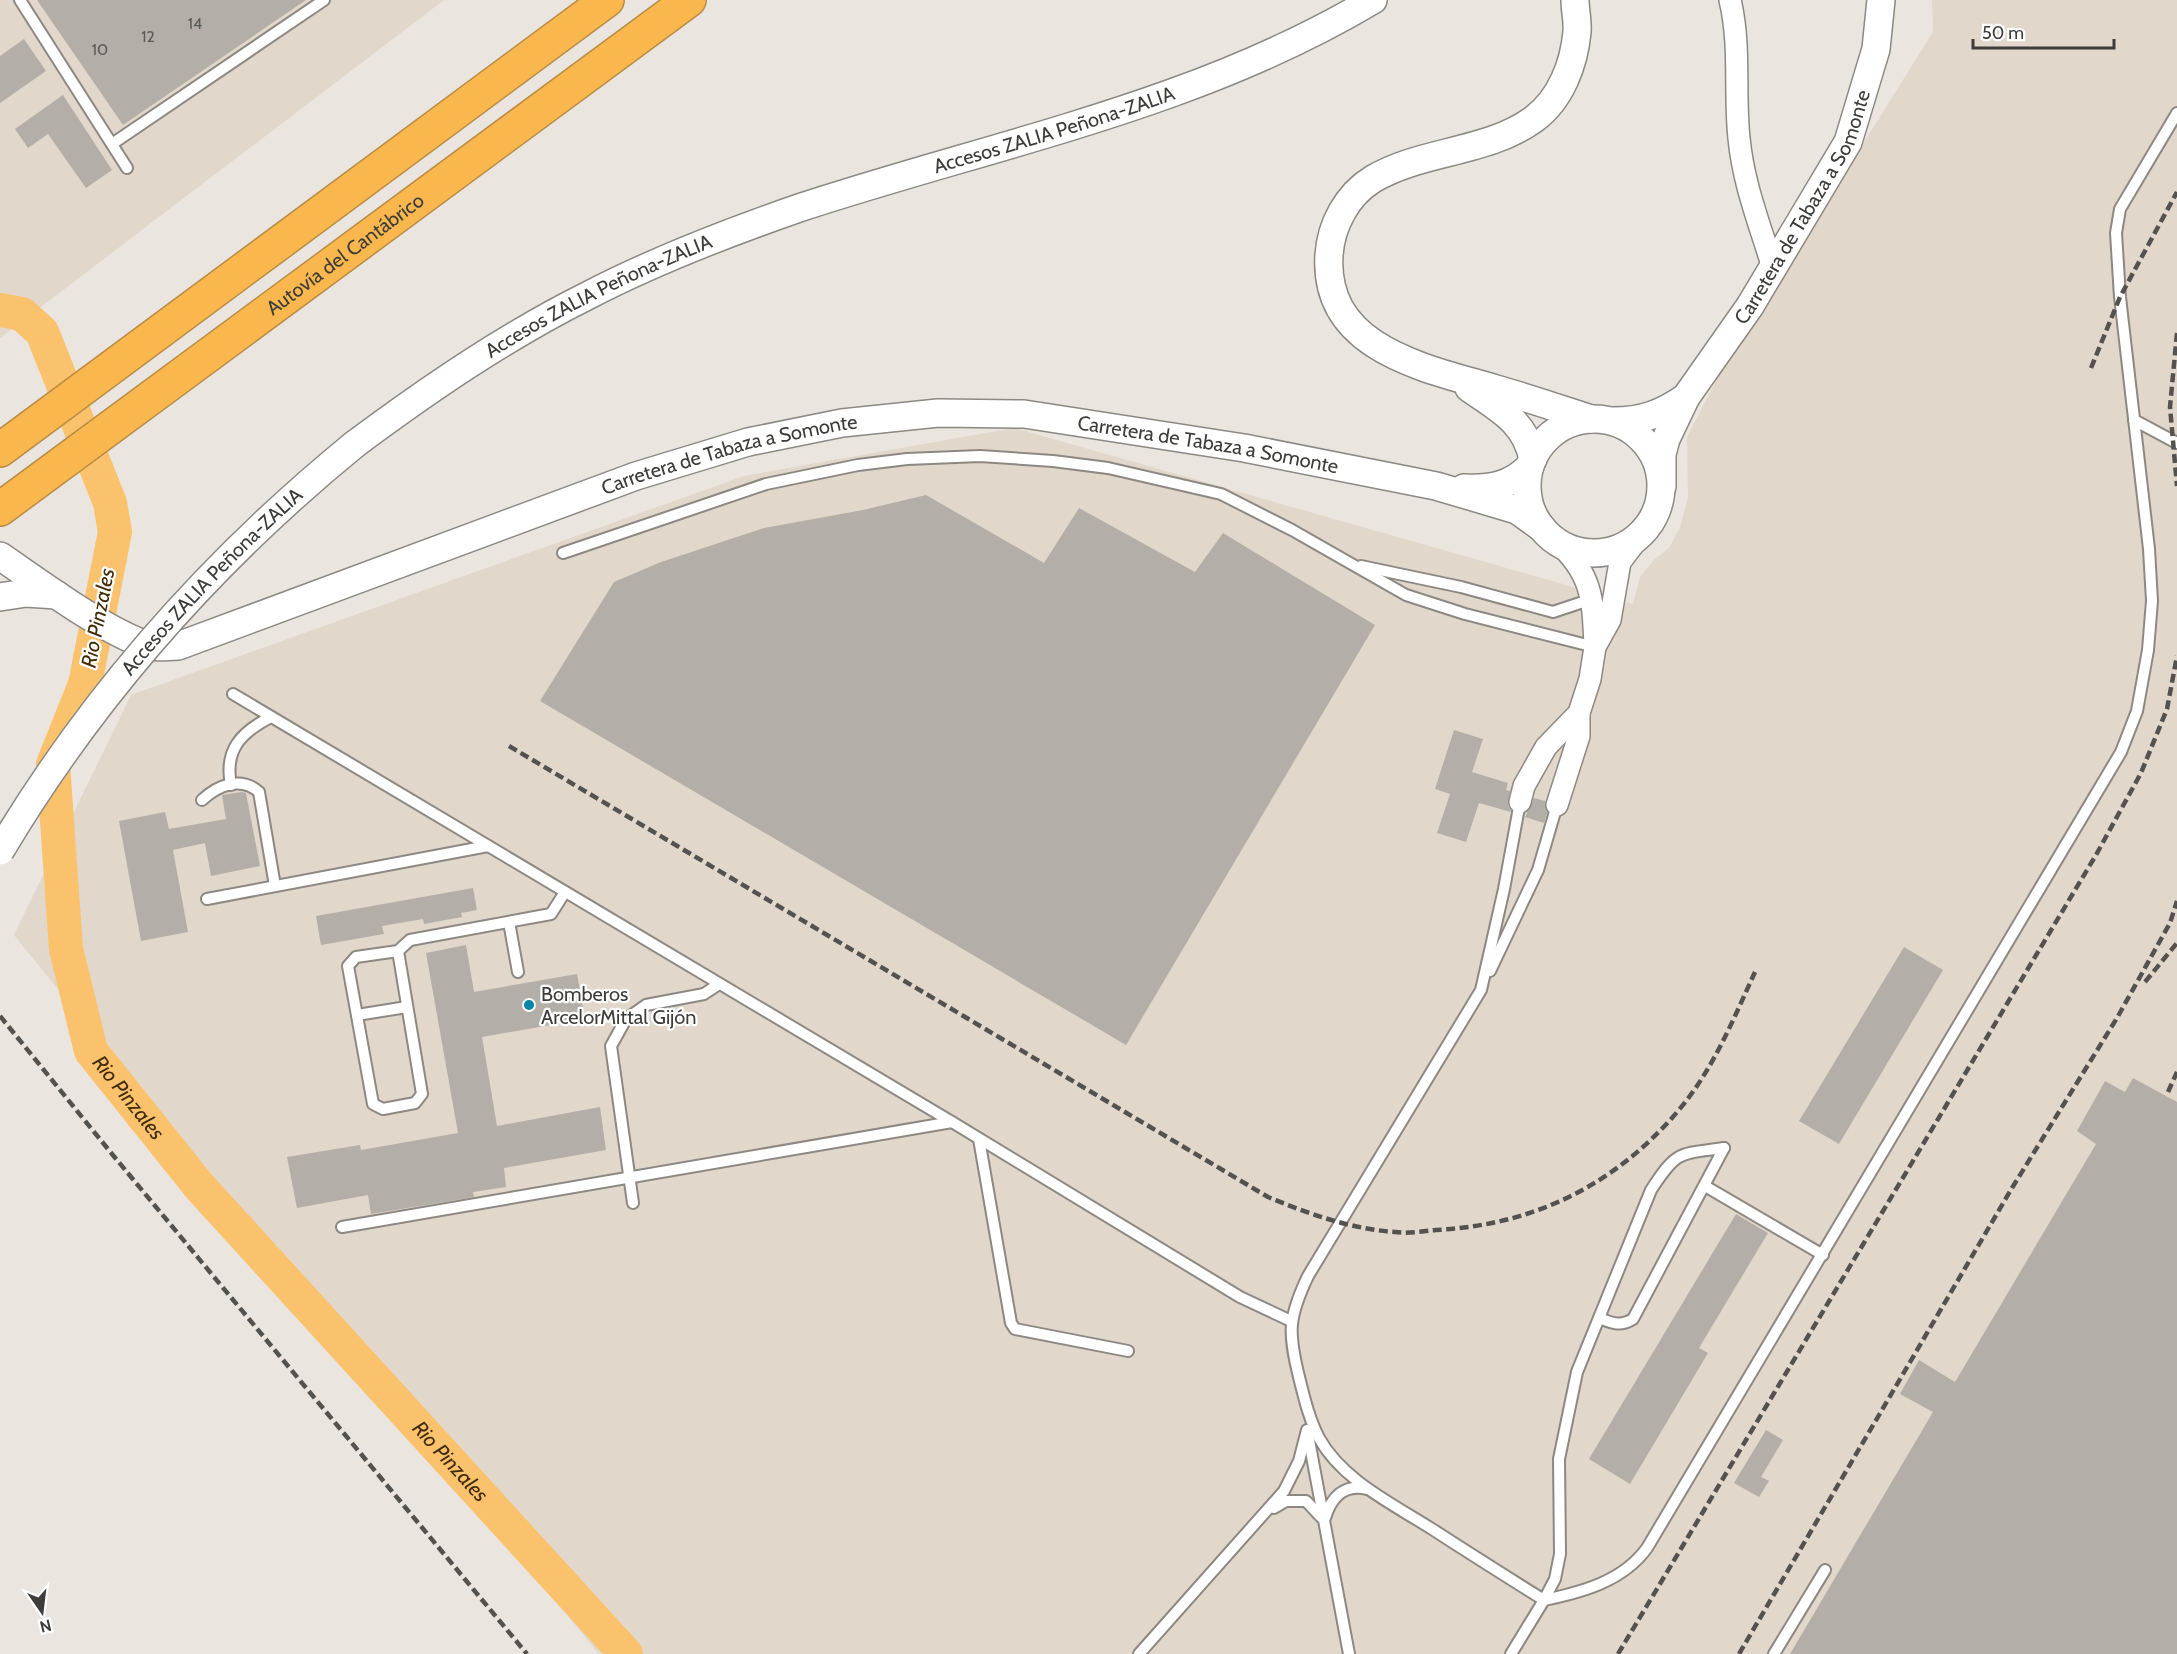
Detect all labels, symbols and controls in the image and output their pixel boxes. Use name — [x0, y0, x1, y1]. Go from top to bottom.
scale bar — [1973, 12, 2114, 50]
house number: 14 — [188, 14, 202, 33]
text: 50 m — [1982, 22, 2024, 44]
house number: 12 — [141, 27, 155, 46]
house number: 10 — [92, 40, 108, 59]
street label: Accesos ZALIA Peñona-ZALIA — [931, 81, 1178, 178]
street label: Carretera de Tabaza a Somonte — [1729, 87, 1875, 329]
street label: Autovía del Cantábrico — [262, 188, 429, 320]
street label: Accesos ZALIA Peñona-ZALIA — [481, 229, 716, 363]
street label: Carretera de Tabaza a Somonte — [598, 409, 858, 500]
street label: Carretera de Tabaza a Somonte — [1076, 410, 1341, 478]
street label: Accesos ZALIA Peñona-ZALIA — [116, 482, 308, 680]
water label: Rio Pinzales — [76, 566, 119, 670]
place label: Bomberos ArcelorMittal Gijón — [541, 982, 697, 1029]
marker: Bomberos ArcelorMittal Gijón — [522, 998, 536, 1012]
water label: Rio Pinzales — [87, 1050, 170, 1144]
water label: Rio Pinzales — [407, 1415, 494, 1507]
north arrow — [12, 1582, 72, 1642]
text: N — [38, 1615, 53, 1637]

